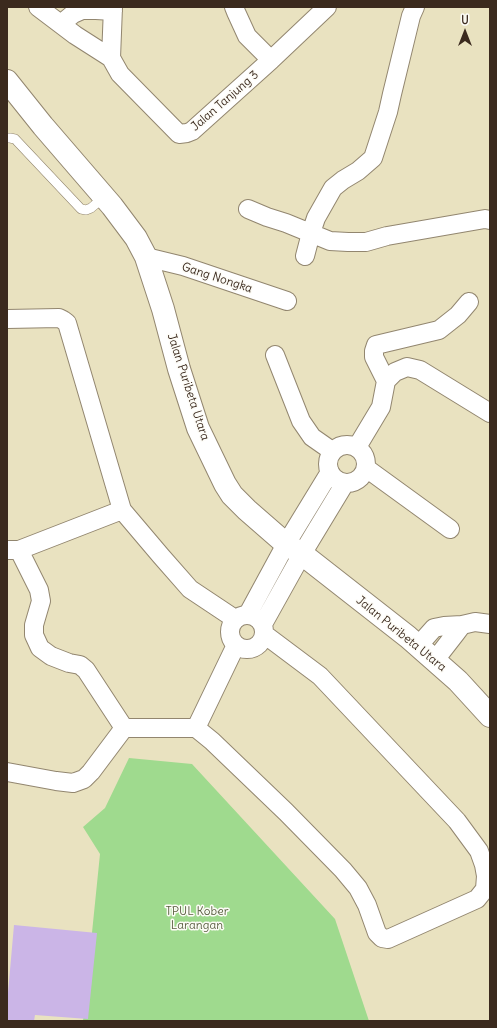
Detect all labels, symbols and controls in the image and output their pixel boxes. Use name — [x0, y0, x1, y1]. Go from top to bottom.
north arrow — [445, 12, 485, 52]
text: U — [461, 13, 469, 27]
street label: Jalan Tanjung 3 — [188, 68, 262, 134]
street label: Gang Nongka — [180, 260, 254, 296]
street label: Jalan Puribeta Utara — [164, 332, 212, 442]
street label: Jalan Puribeta Utara — [353, 593, 449, 675]
park label: TPUL Kober Larangan — [165, 905, 229, 933]

